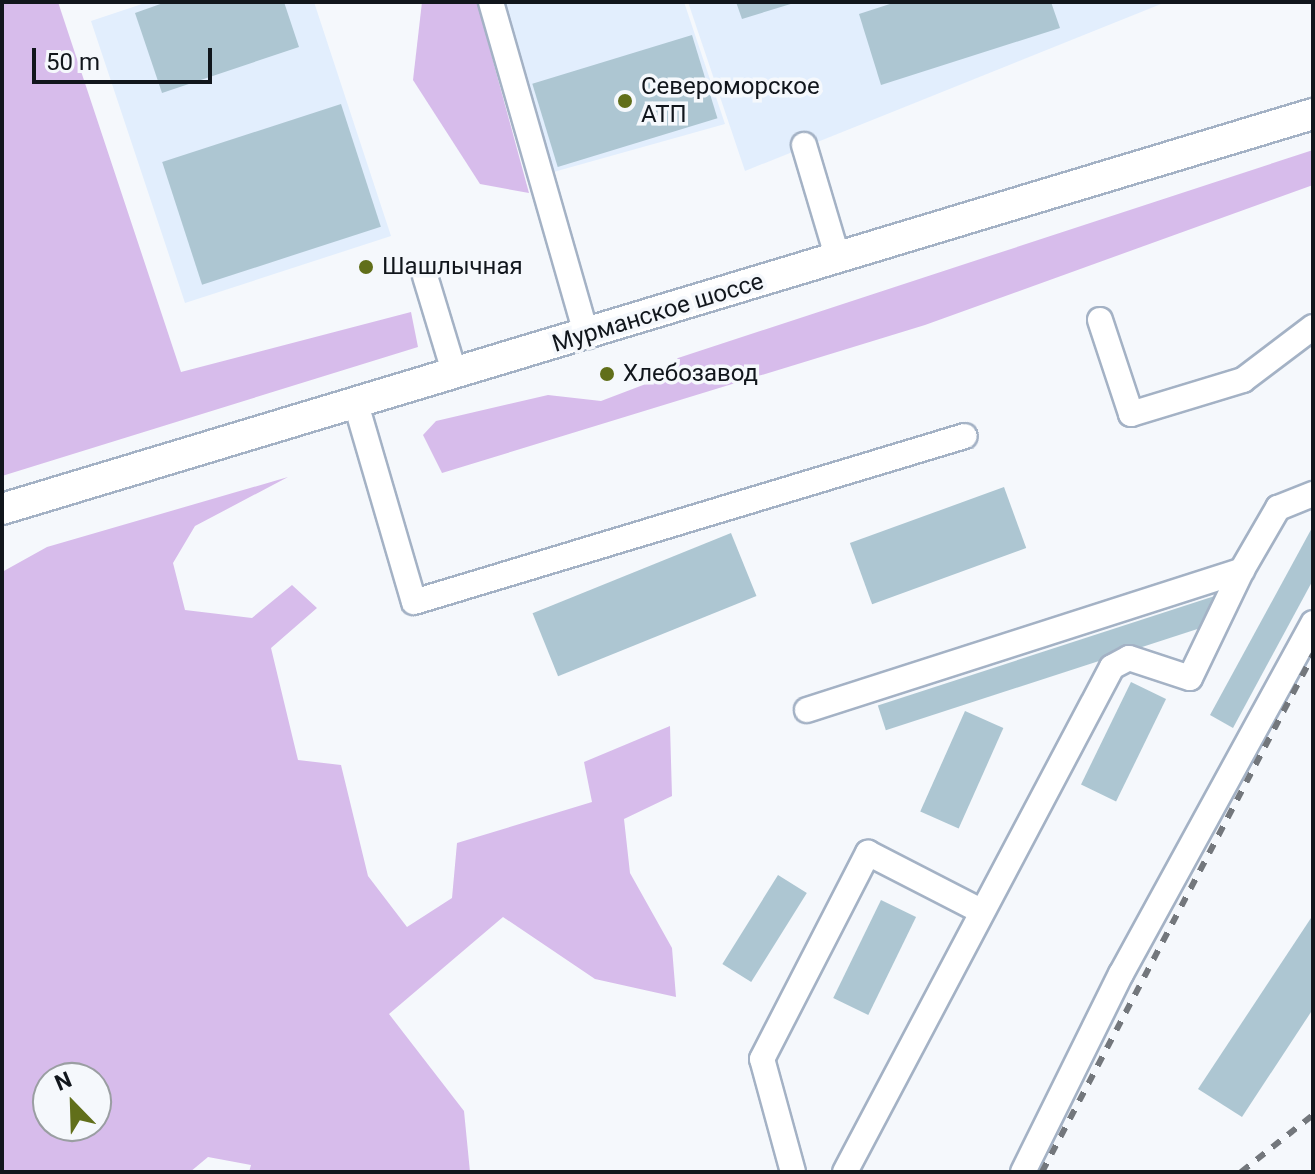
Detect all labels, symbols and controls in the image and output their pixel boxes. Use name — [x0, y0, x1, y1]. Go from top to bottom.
scale bar — [36, 32, 216, 82]
text: 50 m — [46, 48, 100, 76]
place label: Североморское АТП — [641, 73, 820, 129]
marker: Североморское АТП — [616, 92, 634, 110]
place label: Шашлычная — [382, 253, 523, 281]
marker: Шашлычная — [357, 258, 375, 276]
street label: Мурманское шоссе — [549, 267, 767, 359]
place label: Хлебозавод — [623, 360, 758, 388]
marker: Хлебозавод — [598, 365, 616, 383]
north arrow — [32, 1062, 112, 1142]
text: N — [51, 1067, 75, 1096]

